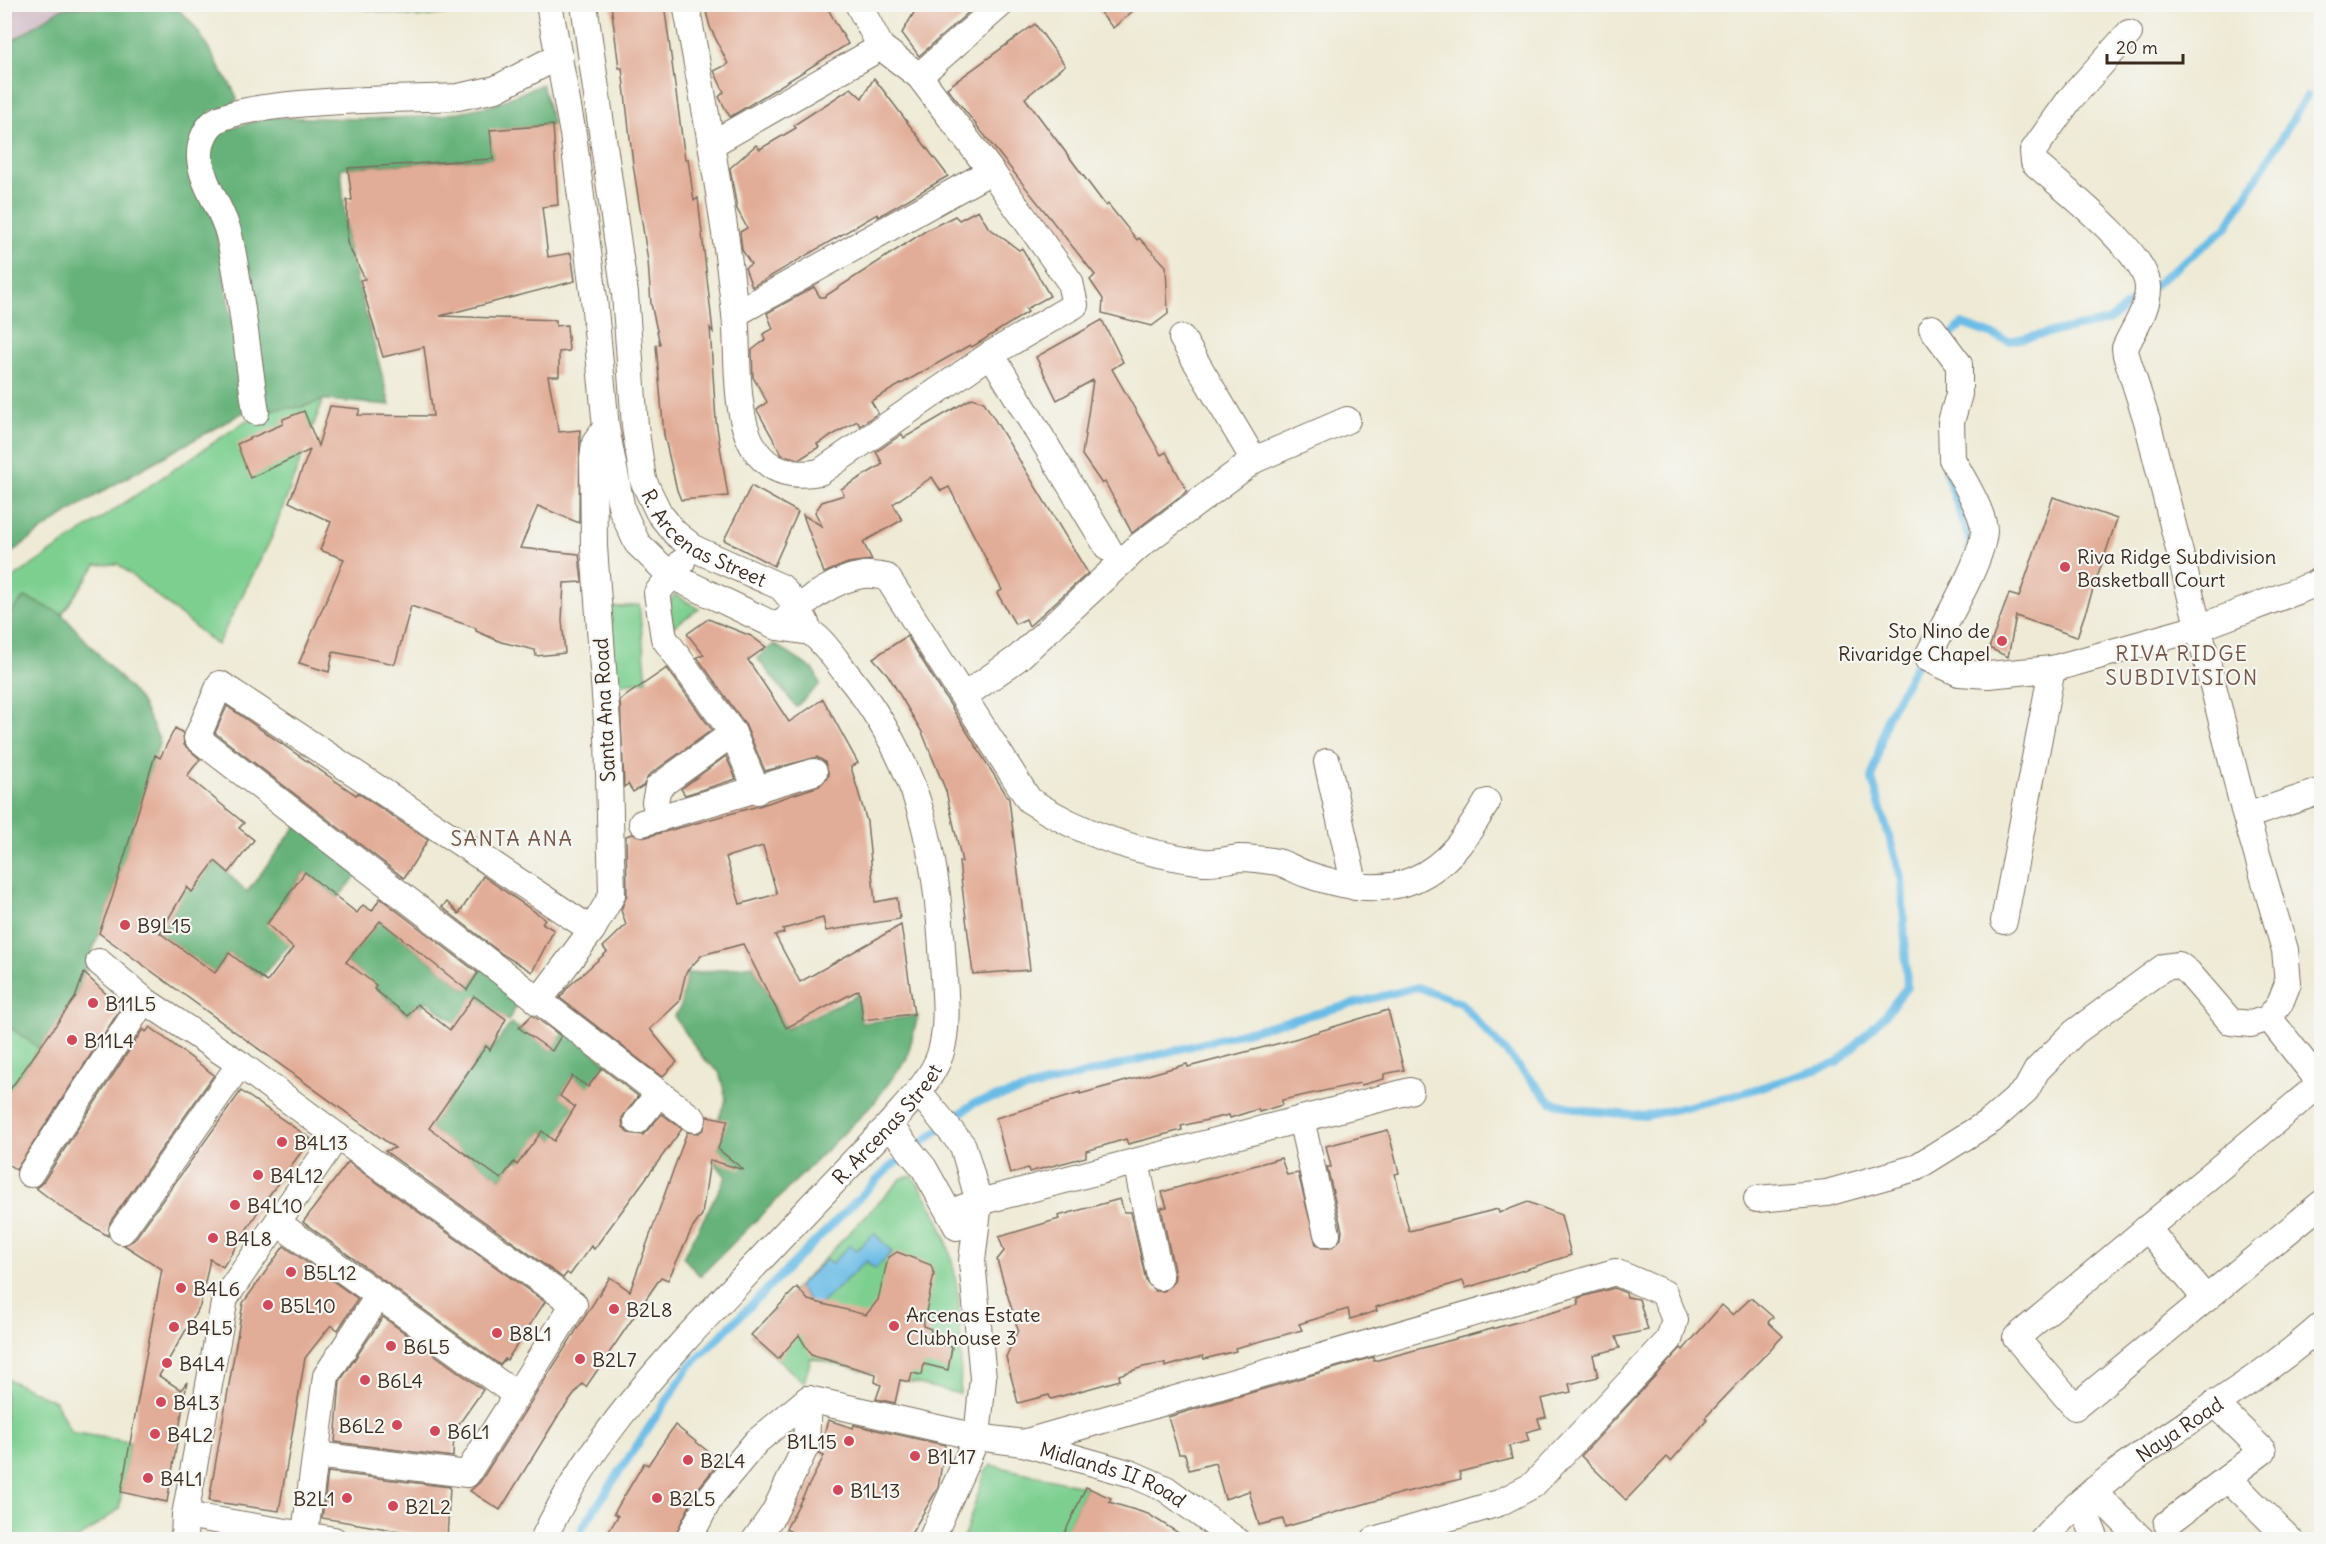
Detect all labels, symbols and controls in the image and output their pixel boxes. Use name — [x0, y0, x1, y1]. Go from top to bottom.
scale bar — [2107, 27, 2184, 65]
text: 20 m — [2116, 36, 2158, 59]
street label: R. Arcenas Street — [637, 485, 771, 592]
place label: Riva Ridge Subdivision Basketball Court — [2077, 544, 2276, 592]
marker: Riva Ridge Subdivision Basketball Court — [2058, 560, 2072, 574]
place label: Sto Nino de Rivaridge Chapel — [1838, 618, 1990, 666]
marker: Sto Nino de Rivaridge Chapel — [1995, 634, 2009, 648]
street label: Santa Ana Road — [588, 637, 620, 783]
district label: RIVA RIDGE SUBDIVISION — [2105, 640, 2259, 691]
district label: SANTA ANA — [450, 825, 574, 852]
place label: B9L15 — [137, 913, 191, 938]
marker: B9L15 — [118, 918, 132, 932]
place label: B11L5 — [105, 991, 156, 1016]
marker: B11L5 — [86, 996, 100, 1010]
place label: B11L4 — [84, 1028, 134, 1053]
marker: B11L4 — [65, 1033, 79, 1047]
street label: R. Arcenas Street — [826, 1059, 947, 1189]
place label: B4L13 — [294, 1130, 348, 1155]
marker: B4L13 — [275, 1135, 289, 1149]
place label: B4L12 — [270, 1163, 324, 1188]
marker: B4L12 — [251, 1168, 265, 1182]
place label: B4L10 — [247, 1193, 303, 1218]
marker: B4L10 — [228, 1198, 242, 1212]
place label: B4L8 — [225, 1226, 272, 1251]
marker: B4L8 — [206, 1231, 220, 1245]
place label: B5L12 — [303, 1260, 357, 1285]
marker: B5L12 — [284, 1265, 298, 1279]
place label: B4L6 — [193, 1276, 240, 1301]
marker: B4L6 — [174, 1281, 188, 1295]
place label: B5L10 — [280, 1293, 336, 1318]
place label: B2L8 — [626, 1297, 672, 1322]
marker: B5L10 — [261, 1298, 275, 1312]
marker: B2L8 — [607, 1302, 621, 1316]
place label: Arcenas Estate Clubhouse 3 — [906, 1302, 1041, 1350]
place label: B4L5 — [186, 1315, 233, 1340]
marker: Arcenas Estate Clubhouse 3 — [887, 1319, 901, 1333]
marker: B4L5 — [167, 1320, 181, 1334]
place label: B8L1 — [509, 1321, 552, 1346]
marker: B8L1 — [490, 1326, 504, 1340]
place label: B6L5 — [403, 1334, 450, 1359]
marker: B6L5 — [384, 1339, 398, 1353]
place label: B2L7 — [592, 1347, 637, 1372]
place label: B4L4 — [179, 1351, 225, 1376]
marker: B2L7 — [573, 1352, 587, 1366]
marker: B4L4 — [160, 1356, 174, 1370]
place label: B6L4 — [377, 1368, 423, 1393]
marker: B6L4 — [358, 1373, 372, 1387]
place label: B4L3 — [173, 1390, 220, 1415]
street label: Naya Road — [2131, 1390, 2228, 1467]
marker: B4L3 — [154, 1395, 168, 1409]
place label: B6L2 — [339, 1413, 385, 1438]
marker: B6L2 — [390, 1418, 404, 1432]
place label: B6L1 — [447, 1419, 490, 1444]
place label: B4L2 — [167, 1422, 214, 1447]
marker: B6L1 — [428, 1424, 442, 1438]
marker: B4L2 — [148, 1427, 162, 1441]
place label: B1L15 — [787, 1429, 837, 1454]
marker: B1L15 — [842, 1434, 856, 1448]
street label: Midlands II Road — [1037, 1436, 1192, 1512]
place label: B1L17 — [927, 1444, 976, 1469]
place label: B2L4 — [700, 1448, 746, 1473]
marker: B1L17 — [908, 1449, 922, 1463]
marker: B2L4 — [681, 1453, 695, 1467]
place label: B4L1 — [160, 1466, 203, 1491]
marker: B4L1 — [141, 1471, 155, 1485]
place label: B1L13 — [850, 1478, 900, 1503]
marker: B1L13 — [831, 1483, 845, 1497]
place label: B2L1 — [293, 1486, 335, 1511]
place label: B2L5 — [669, 1486, 715, 1511]
marker: B2L1 — [340, 1491, 354, 1505]
marker: B2L5 — [650, 1491, 664, 1505]
place label: B2L2 — [405, 1494, 451, 1519]
marker: B2L2 — [386, 1499, 400, 1513]

